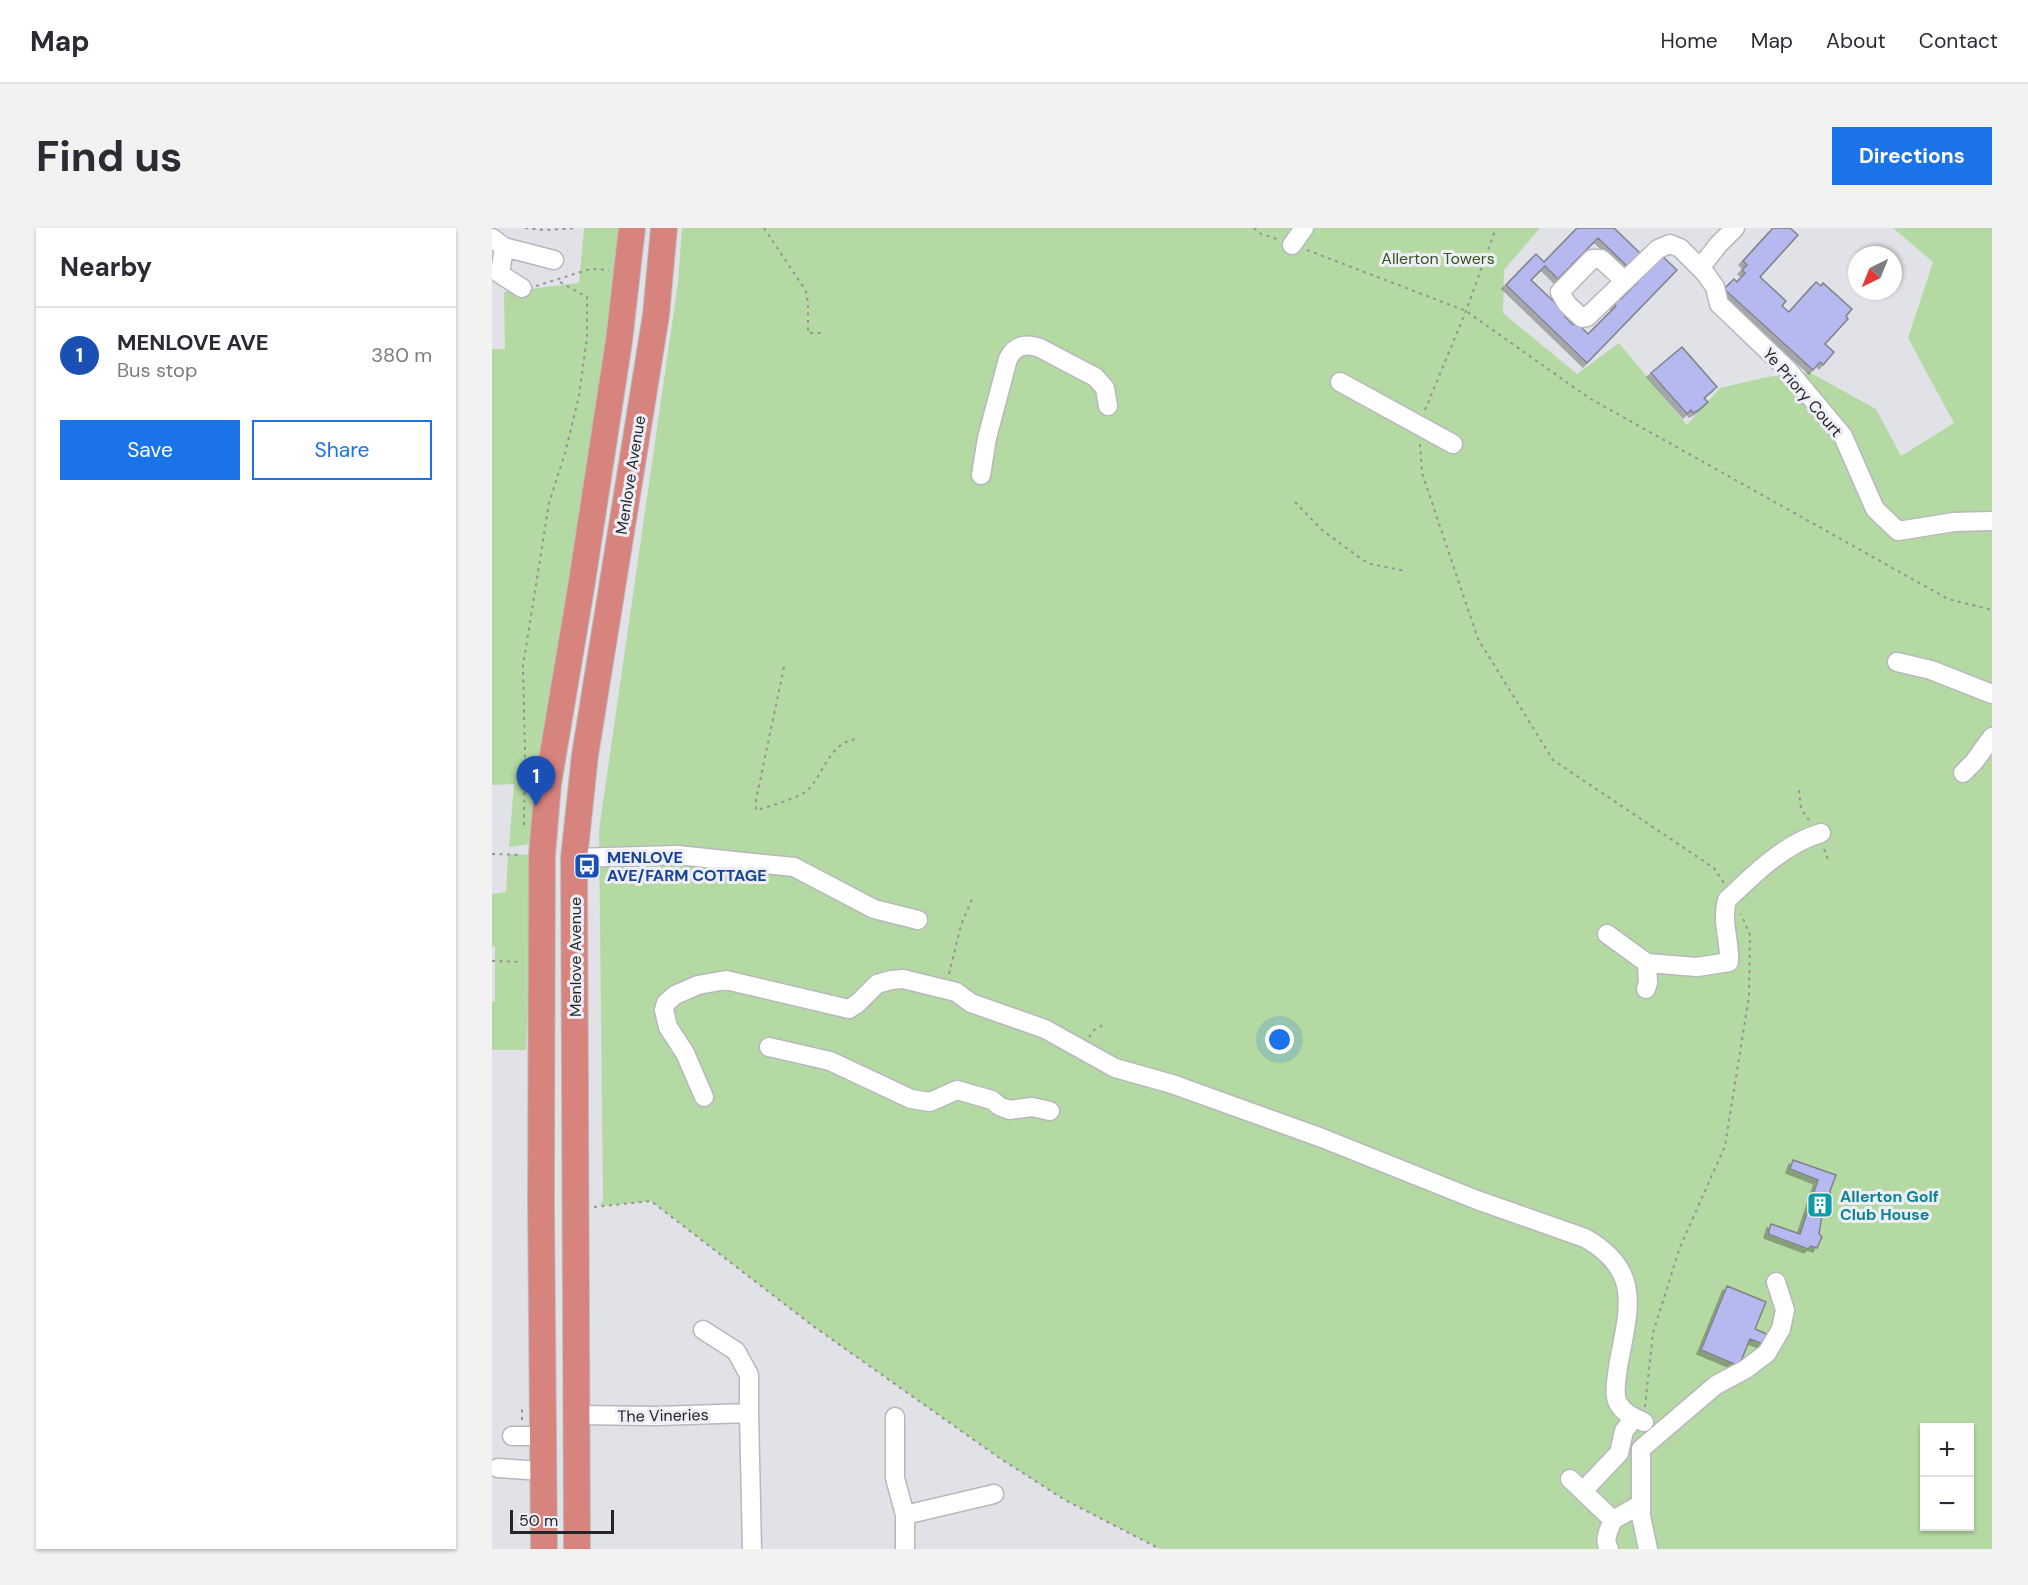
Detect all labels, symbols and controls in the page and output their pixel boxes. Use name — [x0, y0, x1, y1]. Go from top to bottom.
text: Map — [30, 23, 90, 60]
text: Home — [1660, 27, 1718, 55]
text: Map — [1751, 27, 1793, 55]
text: About — [1826, 27, 1886, 55]
text: Contact — [1919, 27, 1998, 55]
button: Directions — [1832, 127, 1992, 185]
text: Find us — [36, 129, 182, 184]
north arrow — [1848, 246, 1902, 300]
park label: Allerton Towers — [1381, 248, 1495, 269]
text: Nearby — [60, 250, 152, 284]
text: MENLOVE AVE — [117, 328, 269, 357]
text: 1 — [76, 342, 83, 368]
text: 380 m — [371, 342, 432, 368]
street label: Ye Priory Court — [1758, 343, 1847, 441]
text: Bus stop — [117, 357, 197, 383]
street label: Menlove Avenue — [611, 414, 650, 536]
button: Save — [60, 420, 240, 480]
button: Share — [252, 420, 432, 480]
pin: 1 — [516, 756, 555, 806]
place label: MENLOVE AVE/FARM COTTAGE — [607, 847, 767, 886]
bus stop icon: MENLOVE AVE/FARM COTTAGE — [572, 851, 602, 881]
street label: Menlove Avenue — [565, 897, 586, 1017]
your location — [1265, 1025, 1294, 1054]
place label: Allerton Golf Club House — [1840, 1186, 1939, 1225]
building icon: Allerton Golf Club House — [1805, 1190, 1835, 1220]
street label: The Vineries — [617, 1404, 709, 1427]
map controls — [1920, 1423, 1974, 1531]
button: + — [1920, 1423, 1974, 1477]
button: − — [1920, 1477, 1974, 1531]
scale bar — [510, 1507, 614, 1534]
text: 50 m — [519, 1510, 558, 1531]

